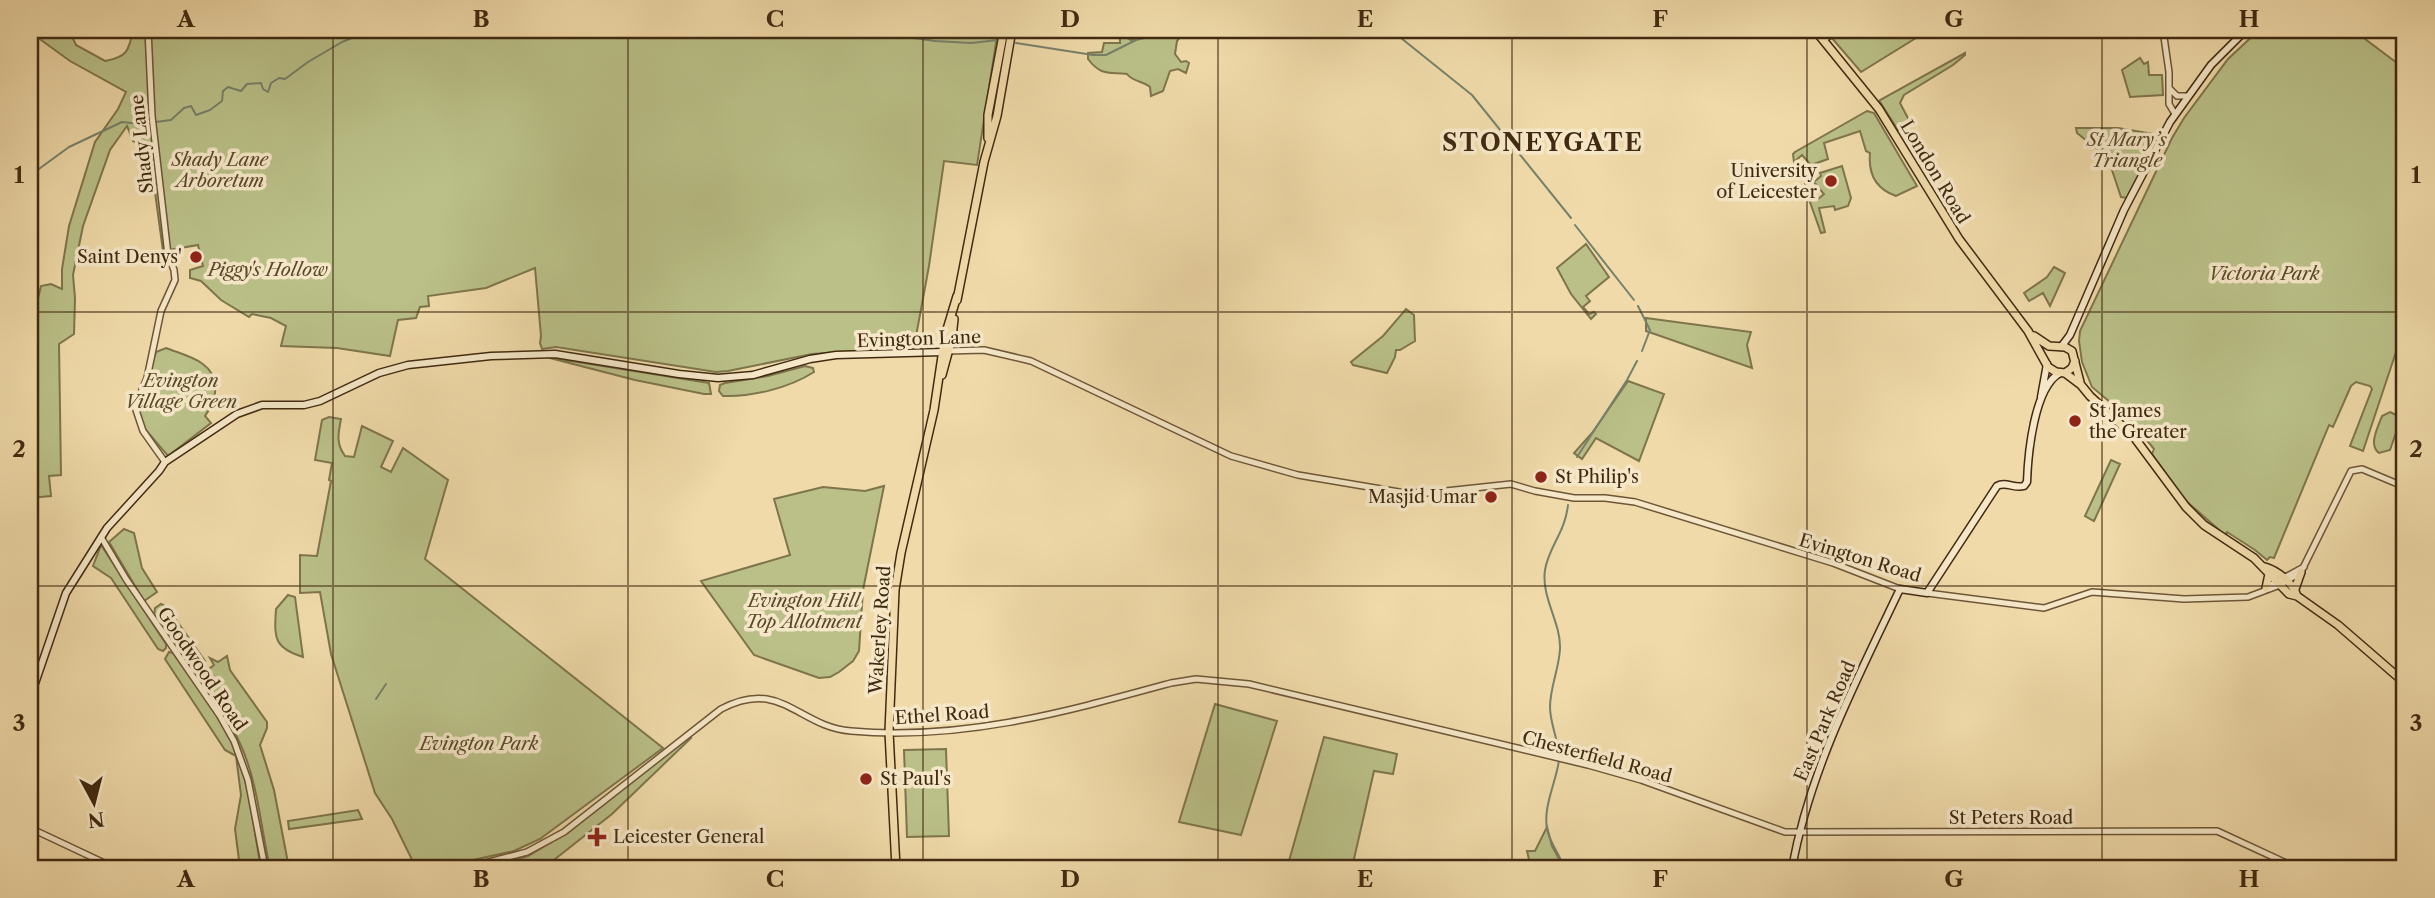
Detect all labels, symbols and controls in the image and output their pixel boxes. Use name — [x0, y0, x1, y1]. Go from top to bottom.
text: A — [176, 5, 196, 33]
text: B — [472, 5, 490, 33]
text: C — [766, 5, 784, 33]
text: D — [1060, 5, 1080, 33]
text: E — [1357, 5, 1373, 33]
text: F — [1652, 5, 1668, 33]
text: G — [1944, 5, 1964, 33]
text: H — [2239, 5, 2260, 33]
street label: Shady Lane — [126, 93, 158, 195]
street label: London Road — [1896, 116, 1974, 228]
district label: STONEYGATE — [1442, 128, 1644, 157]
park label: St Mary’s Triangle — [2086, 129, 2167, 172]
park label: Shady Lane Arboretum — [171, 149, 270, 192]
place label: University of Leicester — [1716, 160, 1818, 203]
text: 1 — [14, 161, 25, 189]
text: 1 — [2411, 161, 2422, 189]
marker: University of Leicester — [1823, 173, 1839, 189]
place label: Saint Denys' — [77, 246, 182, 268]
marker: Saint Denys' — [188, 249, 204, 265]
park label: Piggy's Hollow — [206, 259, 328, 281]
park label: Victoria Park — [2208, 263, 2320, 285]
street label: Evington Lane — [856, 326, 982, 352]
park label: Evington Village Green — [125, 370, 237, 413]
place label: St James the Greater — [2089, 400, 2187, 443]
marker: St James the Greater — [2067, 413, 2083, 429]
text: 2 — [12, 435, 26, 463]
text: 2 — [2409, 435, 2423, 463]
place label: St Philip's — [1555, 466, 1639, 488]
marker: St Philip's — [1533, 469, 1549, 485]
place label: Masjid Umar — [1368, 486, 1477, 508]
marker: Masjid Umar — [1483, 489, 1499, 505]
street label: Evington Road — [1796, 529, 1924, 587]
street label: Wakerley Road — [864, 565, 895, 696]
park label: Evington Hill Top Allotment — [746, 590, 864, 633]
street label: Goodwood Road — [153, 603, 251, 735]
street label: East Park Road — [1790, 657, 1860, 785]
street label: Ethel Road — [894, 701, 990, 729]
text: 3 — [13, 709, 26, 737]
text: 3 — [2410, 709, 2423, 737]
street label: Chesterfield Road — [1520, 726, 1674, 788]
park label: Evington Park — [418, 733, 539, 755]
north arrow — [60, 768, 130, 838]
place label: St Paul's — [880, 768, 951, 790]
marker: St Paul's — [858, 771, 874, 787]
text: N — [86, 807, 106, 832]
street label: St Peters Road — [1949, 807, 2073, 829]
place label: Leicester General — [613, 826, 764, 848]
marker: Leicester General — [587, 827, 607, 847]
text: A — [176, 865, 196, 893]
text: B — [472, 865, 490, 893]
text: C — [766, 865, 784, 893]
text: D — [1060, 865, 1080, 893]
text: E — [1357, 865, 1373, 893]
text: F — [1652, 865, 1668, 893]
text: G — [1944, 865, 1964, 893]
text: H — [2239, 865, 2260, 893]

